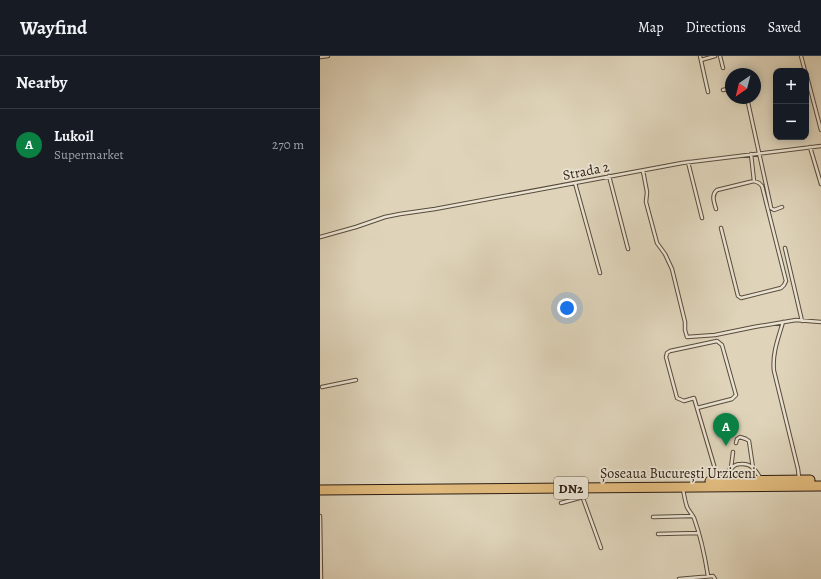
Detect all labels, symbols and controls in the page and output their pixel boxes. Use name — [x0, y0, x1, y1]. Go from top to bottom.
text: Wayfind — [20, 15, 87, 41]
text: Map — [638, 18, 664, 37]
text: Directions — [686, 18, 746, 37]
text: Saved — [768, 18, 801, 37]
north arrow — [725, 68, 761, 104]
map controls — [773, 68, 809, 140]
button: + — [773, 68, 809, 104]
text: Nearby — [16, 71, 67, 94]
button: − — [773, 104, 809, 140]
text: Lukoil — [54, 126, 94, 146]
text: A — [25, 136, 33, 153]
text: 270 m — [272, 136, 304, 153]
text: Supermarket — [54, 146, 124, 163]
street label: Strada 2 — [561, 157, 611, 185]
your location — [557, 298, 577, 318]
pin: A — [713, 413, 739, 446]
street label: Șoseaua București Urziceni — [600, 464, 756, 483]
road number: DN2 — [554, 477, 588, 499]

